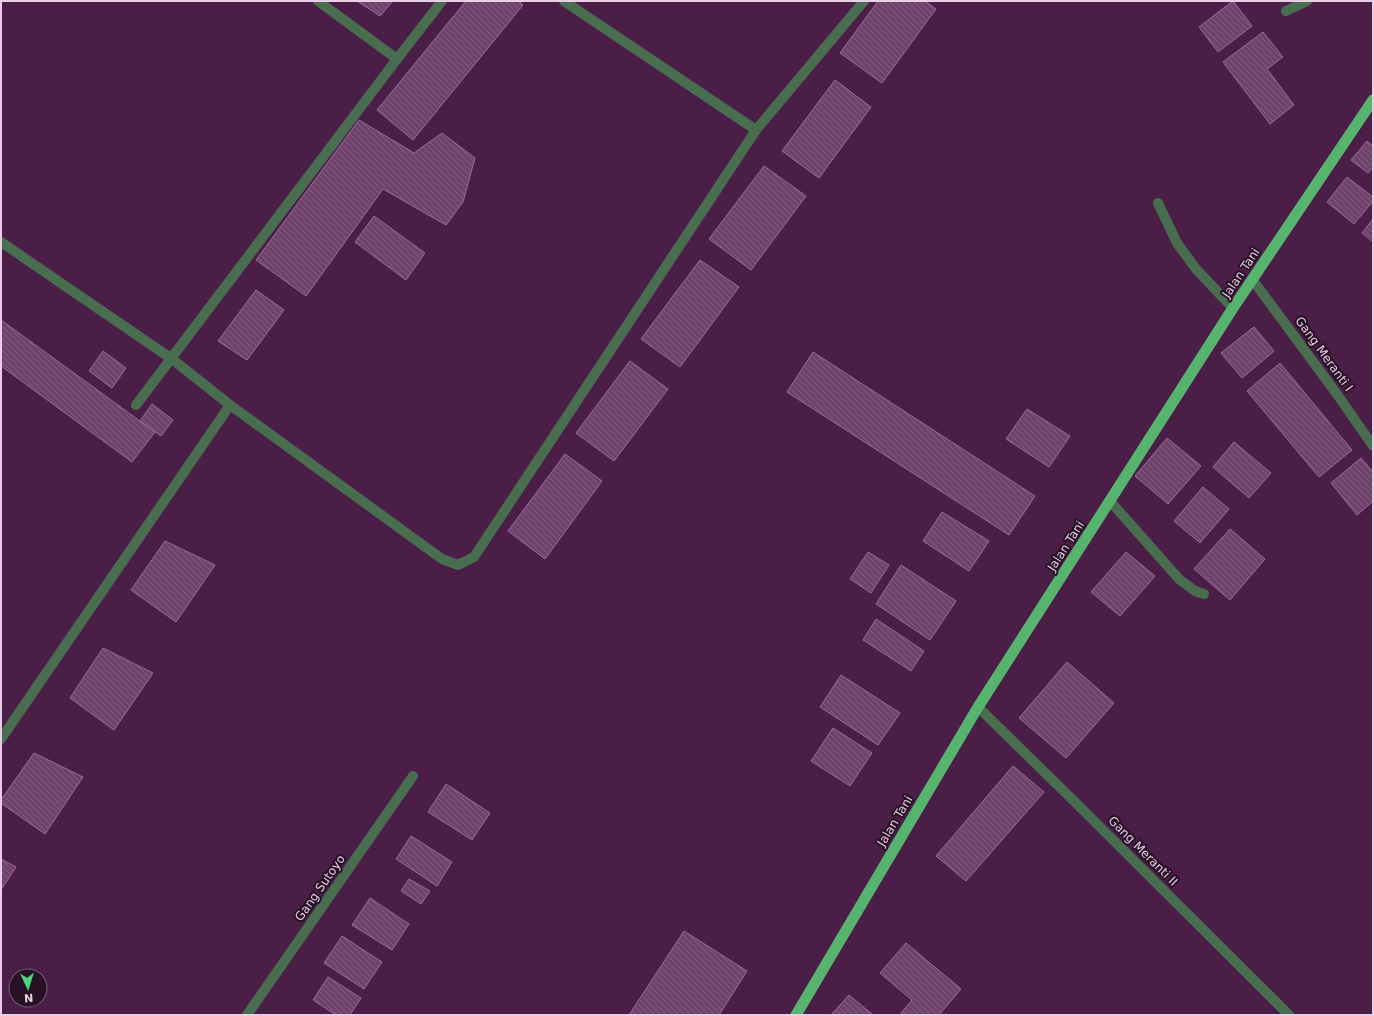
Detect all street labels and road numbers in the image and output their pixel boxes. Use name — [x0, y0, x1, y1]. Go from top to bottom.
street label: Jalan Tani — [1219, 246, 1263, 301]
street label: Gang Meranti I — [1292, 314, 1356, 394]
street label: Jalan Tani — [1044, 518, 1087, 574]
street label: Jalan Tani — [874, 793, 916, 850]
street label: Gang Meranti II — [1105, 813, 1181, 889]
street label: Gang Sutoyo — [292, 852, 348, 924]

